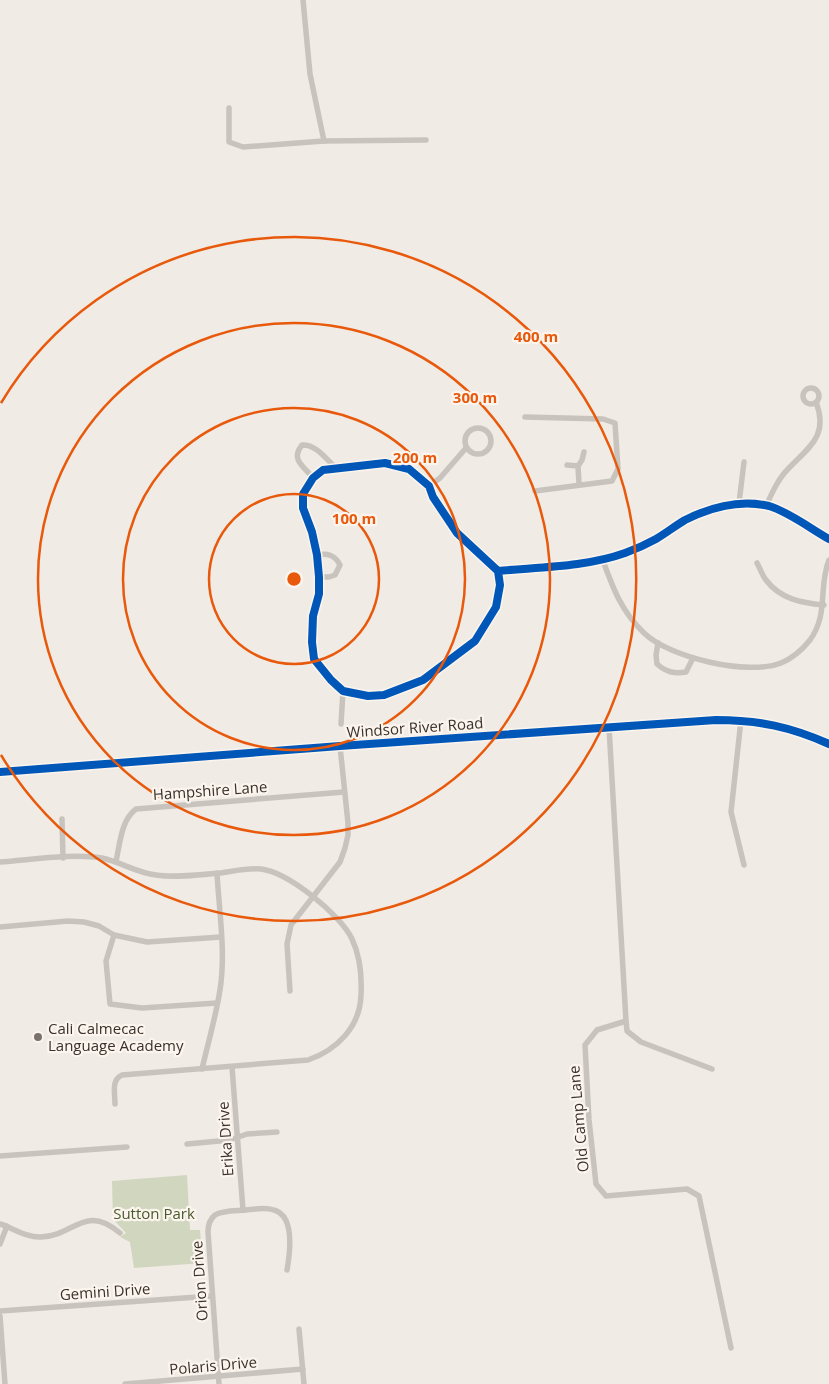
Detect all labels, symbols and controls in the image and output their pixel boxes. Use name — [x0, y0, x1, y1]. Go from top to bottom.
text: 400 m — [514, 326, 558, 346]
text: 300 m — [453, 387, 497, 407]
text: 200 m — [393, 447, 437, 467]
text: 100 m — [332, 508, 376, 528]
centre of rings — [285, 570, 303, 588]
street label: Windsor River Road — [346, 712, 484, 742]
street label: Hampshire Lane — [152, 776, 268, 804]
place label: Cali Calmecac Language Academy — [48, 1018, 184, 1055]
marker: Cali Calmecac Language Academy — [32, 1031, 44, 1043]
street label: Old Camp Lane — [563, 1065, 593, 1173]
street label: Erika Drive — [212, 1101, 238, 1177]
park label: Sutton Park — [113, 1203, 195, 1223]
street label: Orion Drive — [186, 1240, 212, 1322]
street label: Gemini Drive — [59, 1278, 151, 1304]
street label: Polaris Drive — [168, 1351, 258, 1379]

